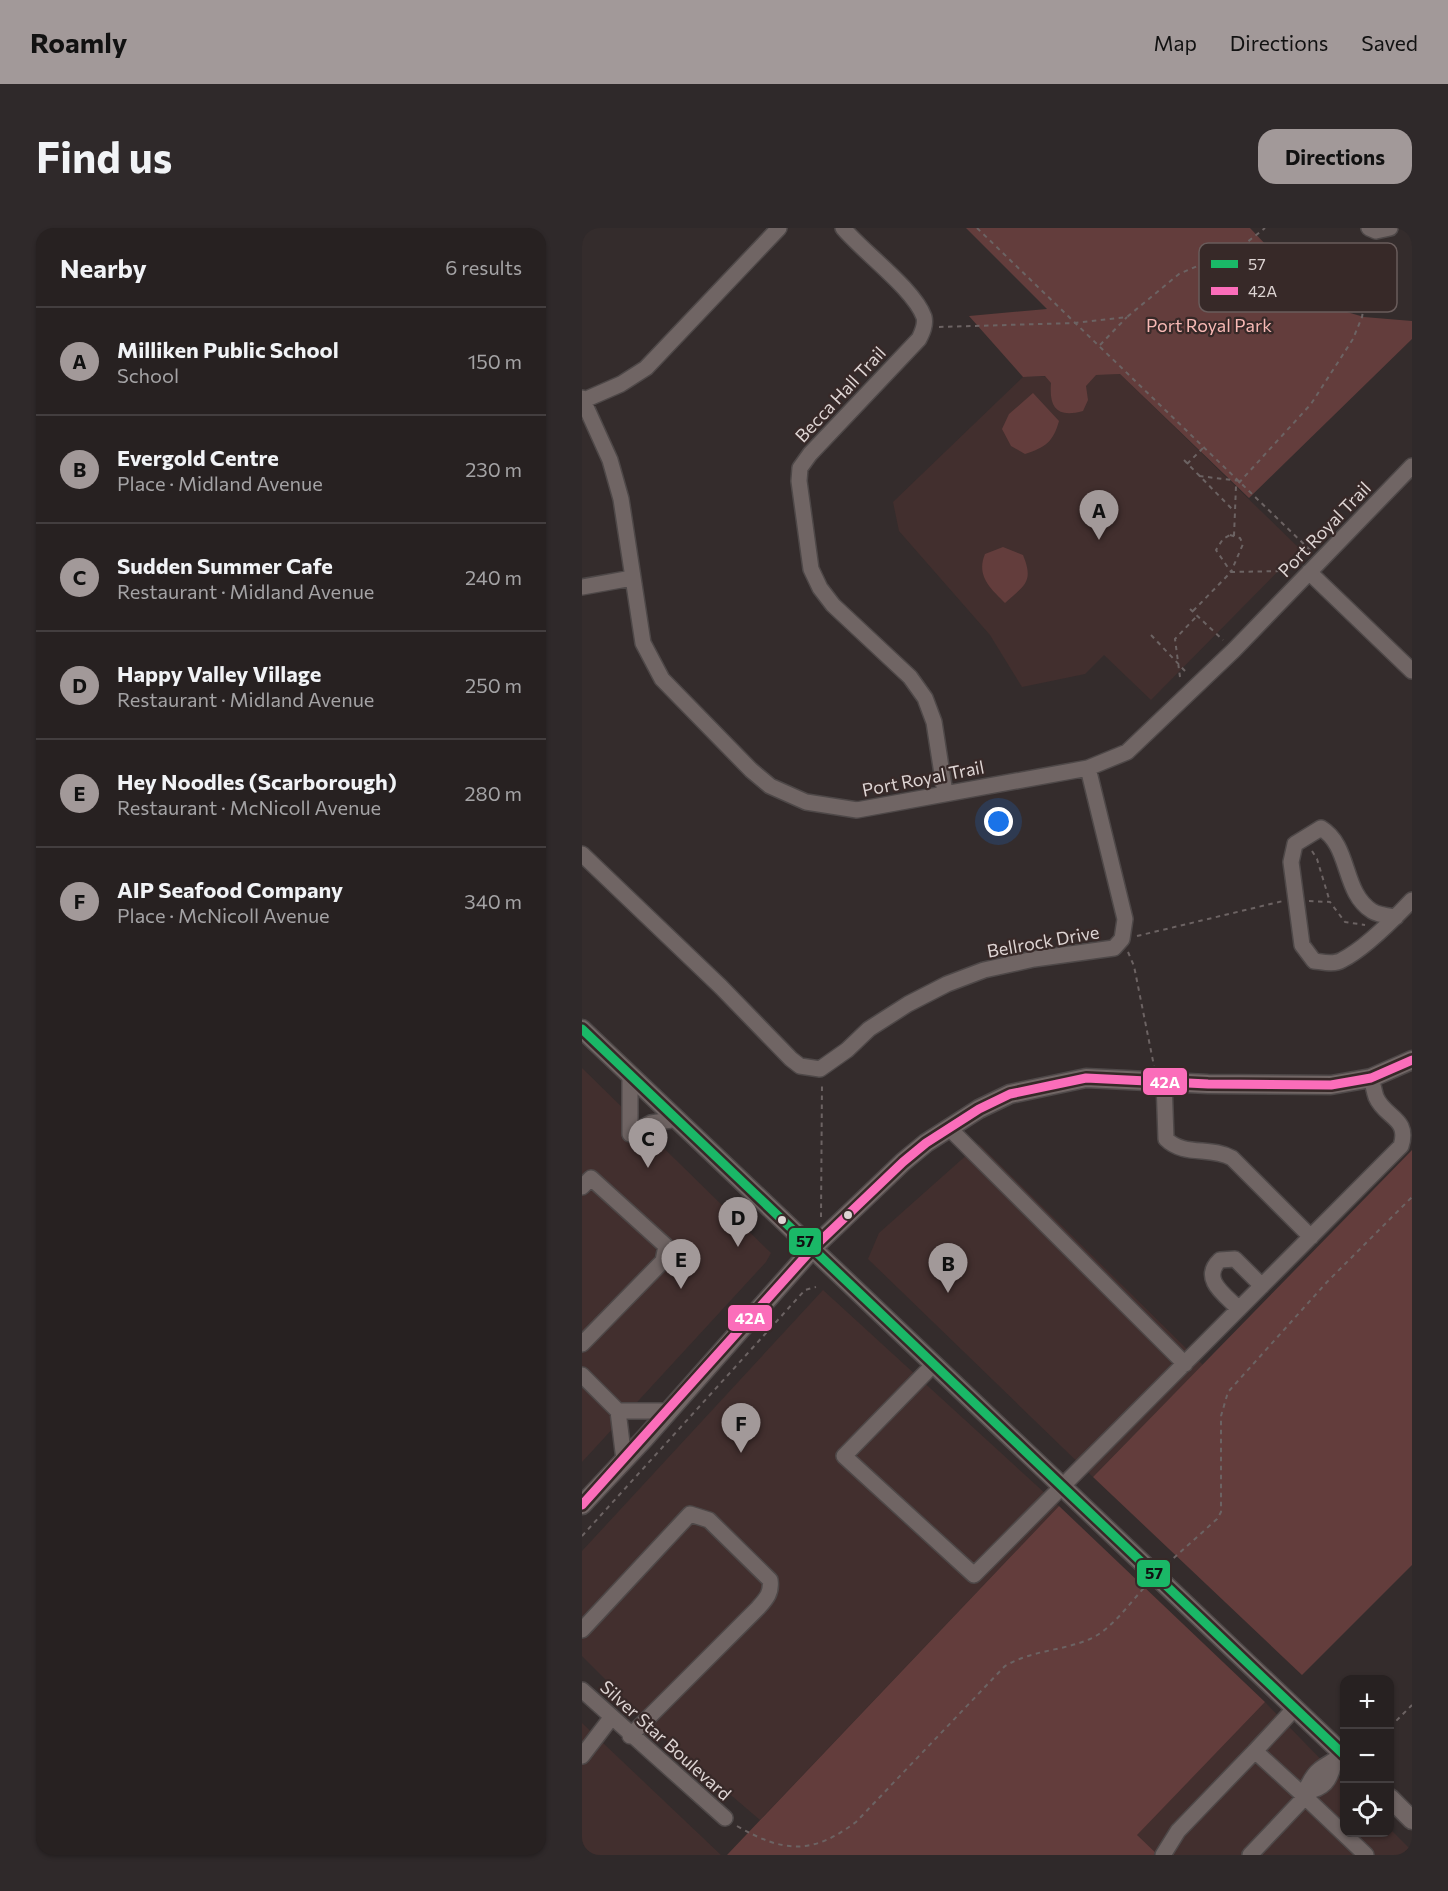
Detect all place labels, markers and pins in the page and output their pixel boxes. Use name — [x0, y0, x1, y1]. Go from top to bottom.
pin: A — [1080, 490, 1118, 540]
pin: C — [628, 1118, 668, 1168]
pin: D — [718, 1198, 758, 1247]
unlabelled marker — [842, 1209, 854, 1221]
unlabelled marker — [776, 1214, 788, 1226]
pin: E — [662, 1240, 700, 1289]
pin: B — [928, 1244, 968, 1293]
pin: F — [722, 1404, 760, 1453]

